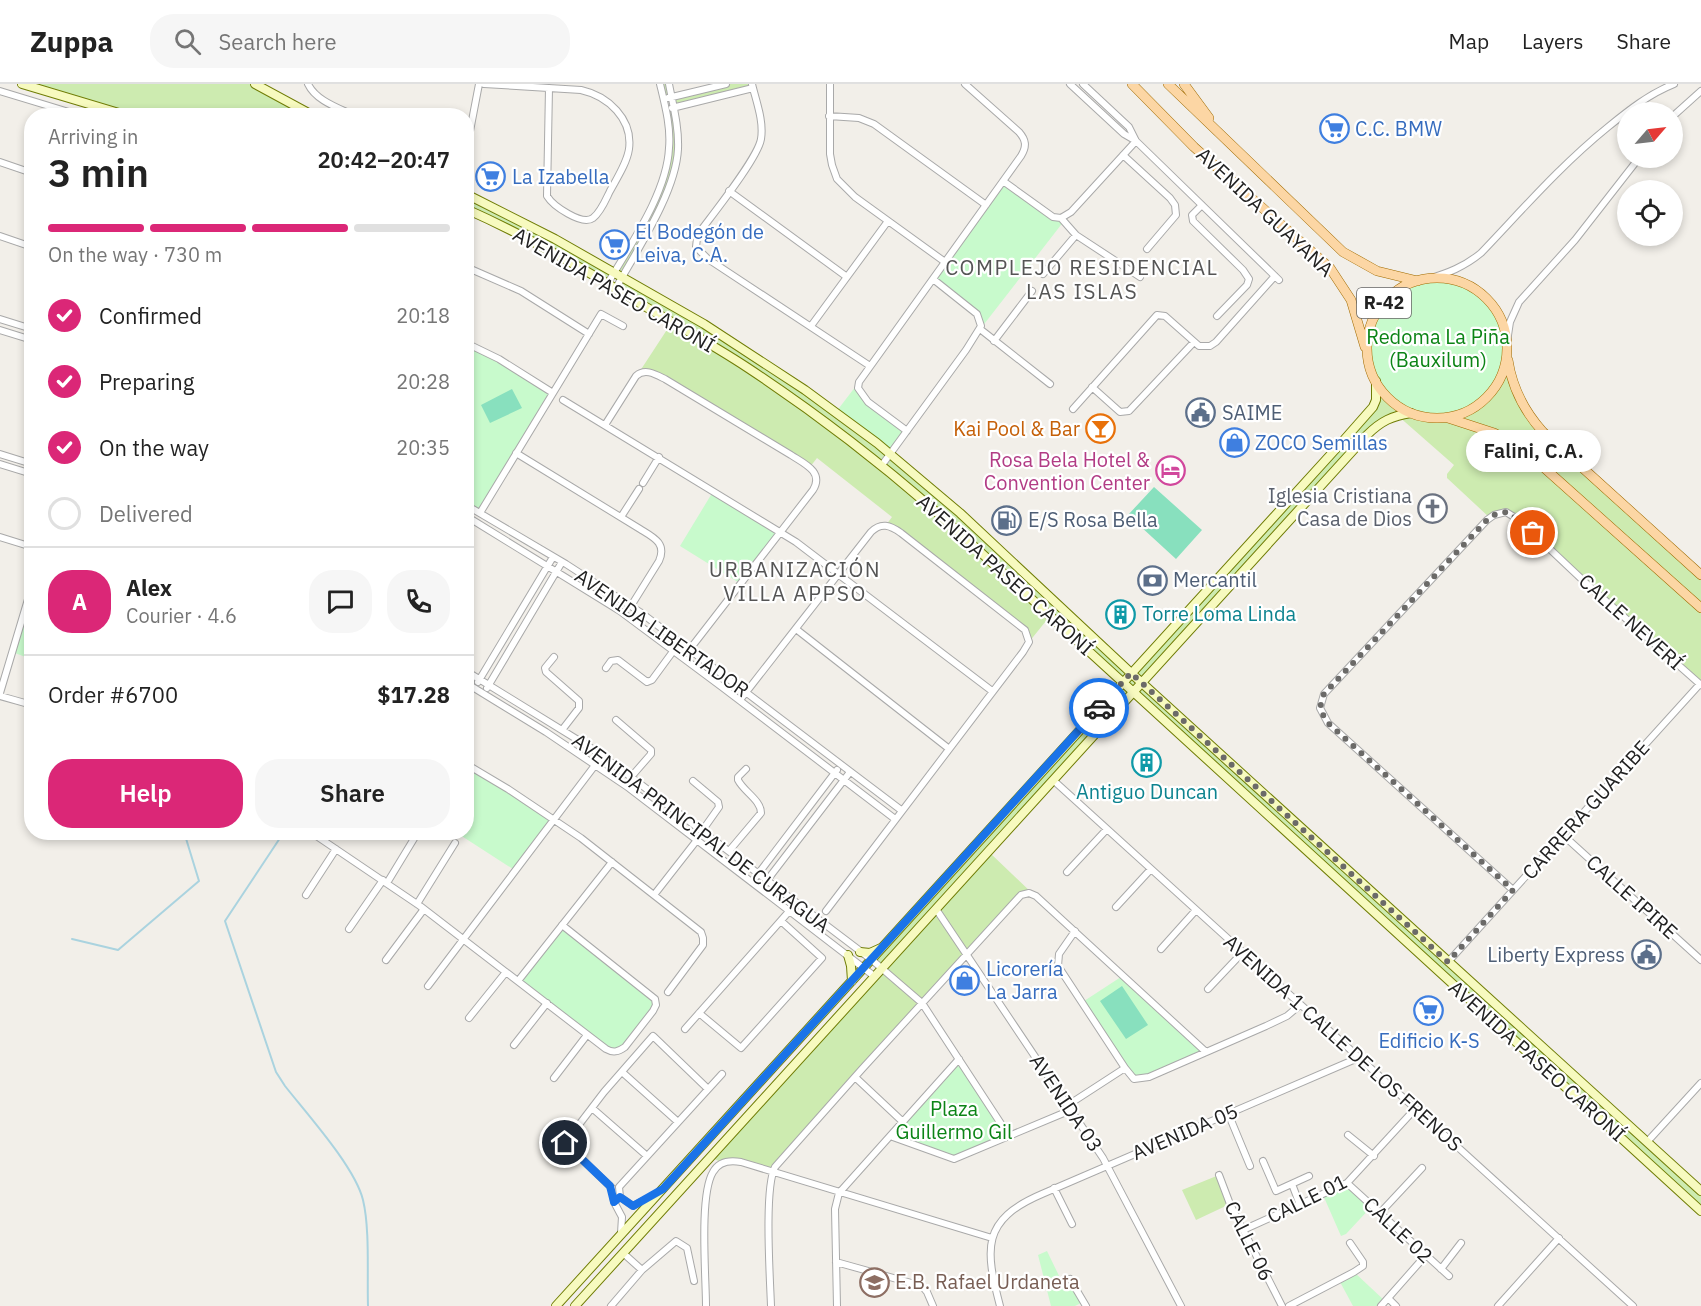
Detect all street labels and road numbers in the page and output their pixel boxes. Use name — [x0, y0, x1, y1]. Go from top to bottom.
street label: AVENIDA GUAYANA — [1191, 141, 1340, 282]
street label: AVENIDA PASEO CARONÍ — [508, 221, 720, 359]
road number: R-42 — [1357, 288, 1411, 318]
street label: AVENIDA PASEO CARONÍ — [911, 488, 1099, 661]
street label: AVENIDA LIBERTADOR — [570, 562, 755, 703]
street label: CALLE NEVERÍ — [1573, 567, 1689, 676]
street label: AVENIDA PRINCIPAL DE CURAGUA — [567, 727, 836, 939]
street label: CARRERA GUARIBE — [1516, 734, 1655, 885]
street label: CALLE IPIRE — [1581, 848, 1684, 945]
street label: AVENIDA 1 CALLE DE LOS FRENOS — [1218, 928, 1468, 1157]
street label: AVENIDA PASEO CARONÍ — [1443, 974, 1631, 1147]
street label: AVENIDA 03 — [1024, 1048, 1109, 1157]
street label: AVENIDA 05 — [1128, 1097, 1242, 1166]
street label: CALLE 01 — [1262, 1168, 1351, 1229]
street label: CALLE 02 — [1358, 1191, 1439, 1269]
street label: CALLE 06 — [1219, 1196, 1280, 1285]

